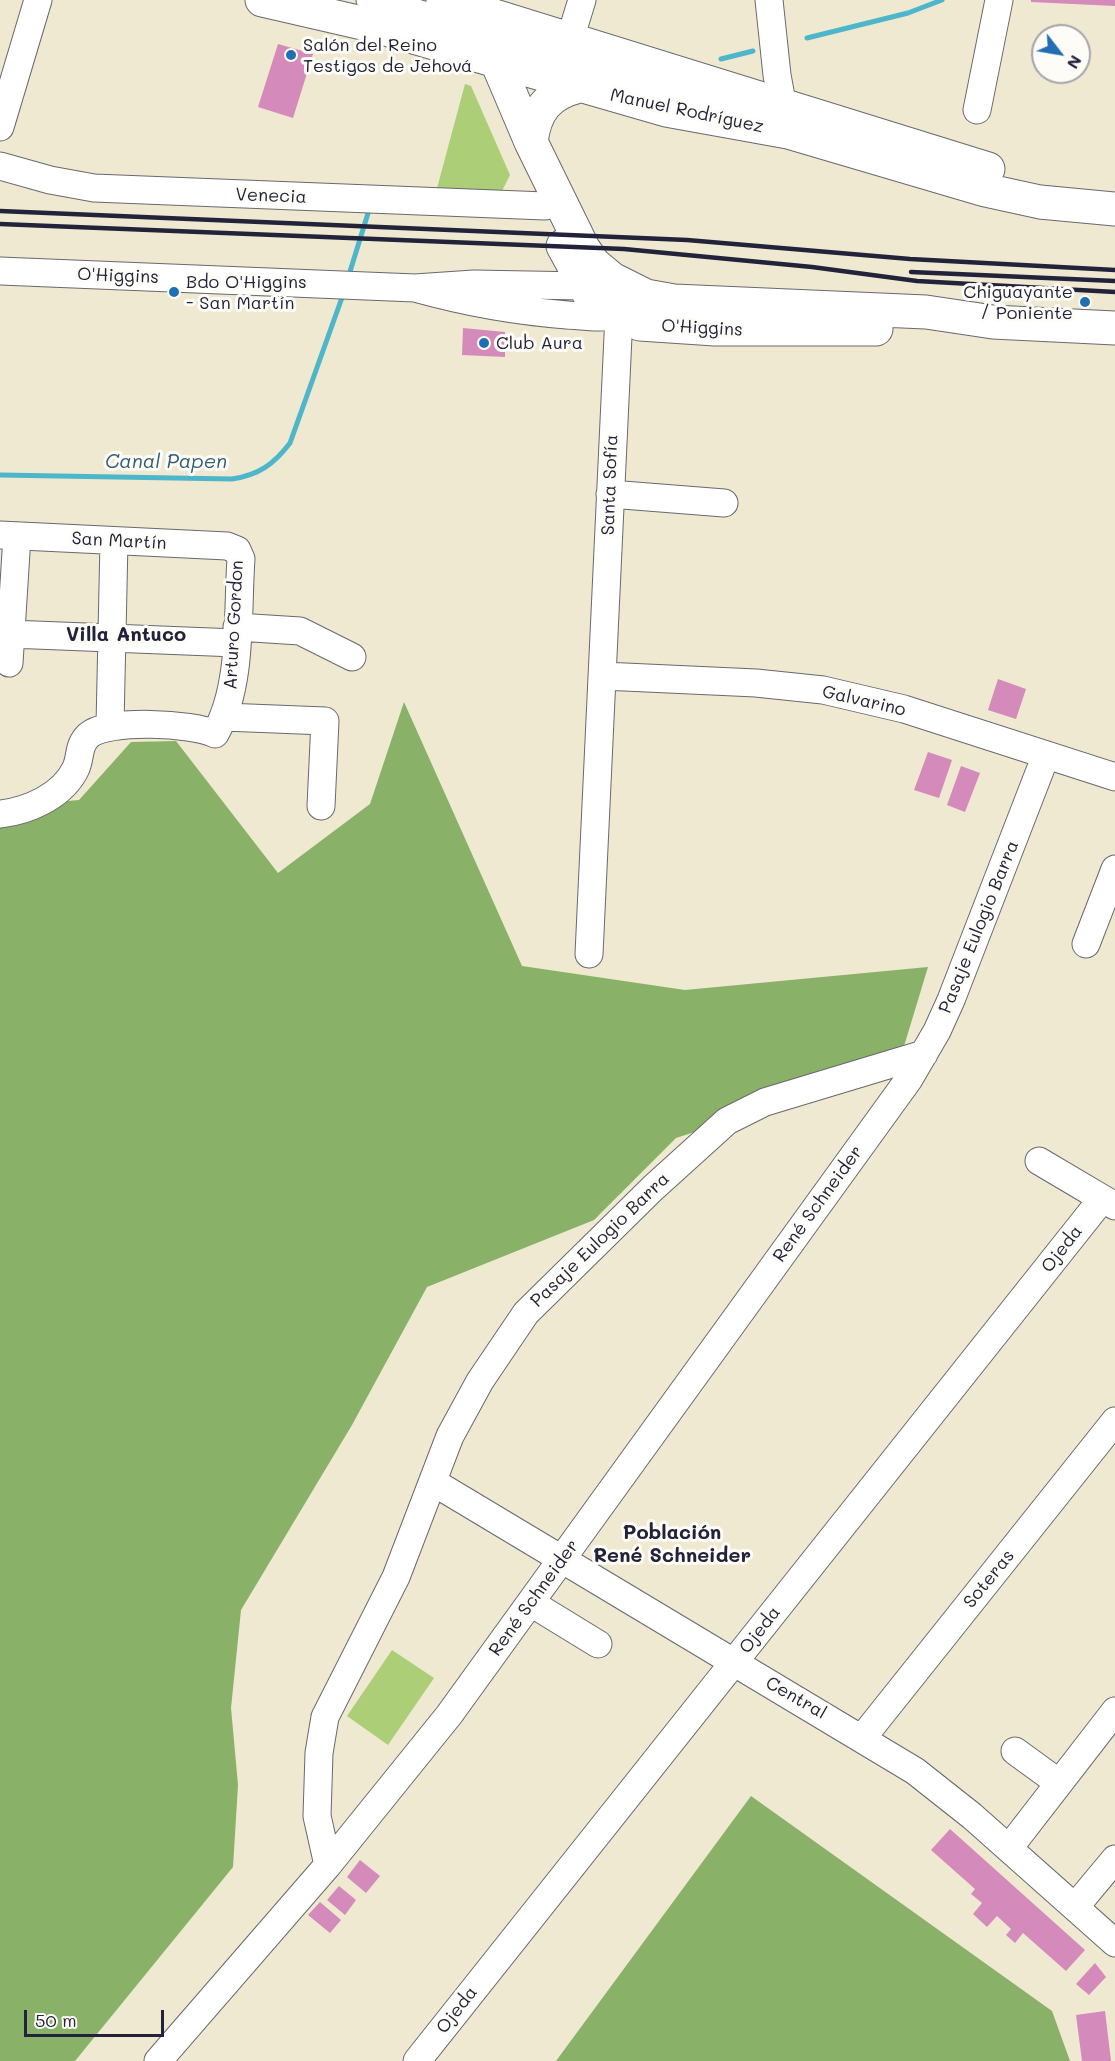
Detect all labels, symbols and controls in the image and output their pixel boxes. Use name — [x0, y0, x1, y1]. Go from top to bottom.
north arrow — [1031, 24, 1091, 84]
place label: Salón del Reino Testigos de Jehová — [303, 34, 472, 76]
marker: Salón del Reino Testigos de Jehová — [284, 48, 298, 62]
text: N — [1063, 52, 1087, 73]
street label: Manuel Rodríguez — [608, 84, 766, 138]
street label: Venecia — [235, 184, 307, 208]
street label: O'Higgins — [77, 264, 159, 288]
place label: Bdo O'Higgins - San Martín — [186, 271, 307, 314]
place label: Chiguayante / Poniente — [963, 281, 1073, 324]
marker: Bdo O'Higgins - San Martín — [167, 285, 181, 299]
marker: Chiguayante / Poniente — [1078, 295, 1092, 309]
street label: O'Higgins — [661, 315, 743, 341]
place label: Club Aura — [496, 332, 583, 354]
marker: Club Aura — [477, 336, 491, 350]
street label: Santa Sofía — [597, 434, 623, 536]
water label: Canal Papen — [105, 450, 227, 474]
street label: San Martín — [71, 528, 167, 554]
street label: Arturo Gordon — [220, 560, 248, 690]
district label: Villa Antuco — [66, 623, 186, 647]
street label: Galvarino — [820, 681, 908, 721]
street label: Pasaje Eulogio Barra — [934, 837, 1024, 1017]
street label: René Schneider — [769, 1142, 867, 1266]
street label: Pasaje Eulogio Barra — [526, 1168, 674, 1312]
street label: Ojeda — [1037, 1221, 1087, 1277]
district label: Población René Schneider — [593, 1521, 751, 1568]
street label: René Schneider — [485, 1536, 583, 1660]
street label: Soteras — [959, 1545, 1019, 1613]
street label: Ojeda — [735, 1602, 785, 1658]
street label: Central — [762, 1672, 830, 1724]
street label: Ojeda — [432, 1982, 482, 2038]
scale bar — [27, 1998, 166, 2036]
text: 50 m — [35, 2008, 77, 2032]

